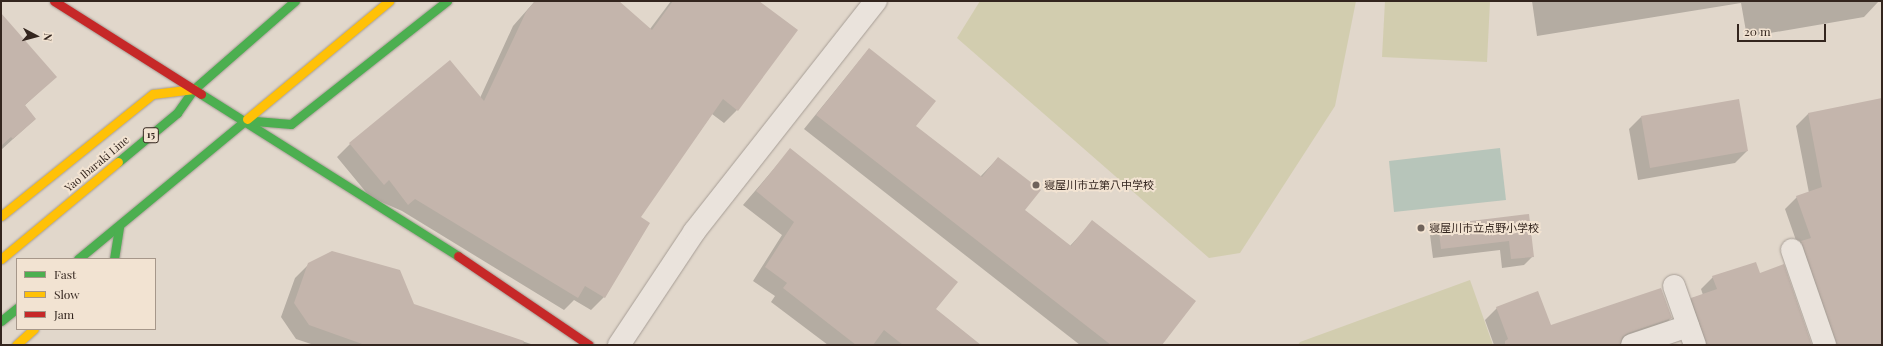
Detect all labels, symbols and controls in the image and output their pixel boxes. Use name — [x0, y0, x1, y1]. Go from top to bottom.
north arrow — [16, 16, 56, 56]
scale bar — [1739, 16, 1828, 42]
text: 20 m — [1744, 23, 1771, 39]
text: N — [41, 33, 56, 42]
road number: 15 — [142, 127, 160, 143]
street label: Yao Ibaraki Line — [62, 133, 132, 195]
place label: 寝屋川市立第八中学校 — [1044, 178, 1154, 192]
marker: 寝屋川市立第八中学校 — [1031, 180, 1041, 190]
place label: 寝屋川市立点野小学校 — [1429, 221, 1539, 235]
marker: 寝屋川市立点野小学校 — [1416, 223, 1426, 233]
legend — [16, 258, 156, 330]
text: Fast — [54, 266, 76, 282]
text: Slow — [54, 286, 80, 302]
text: Jam — [54, 306, 74, 322]

